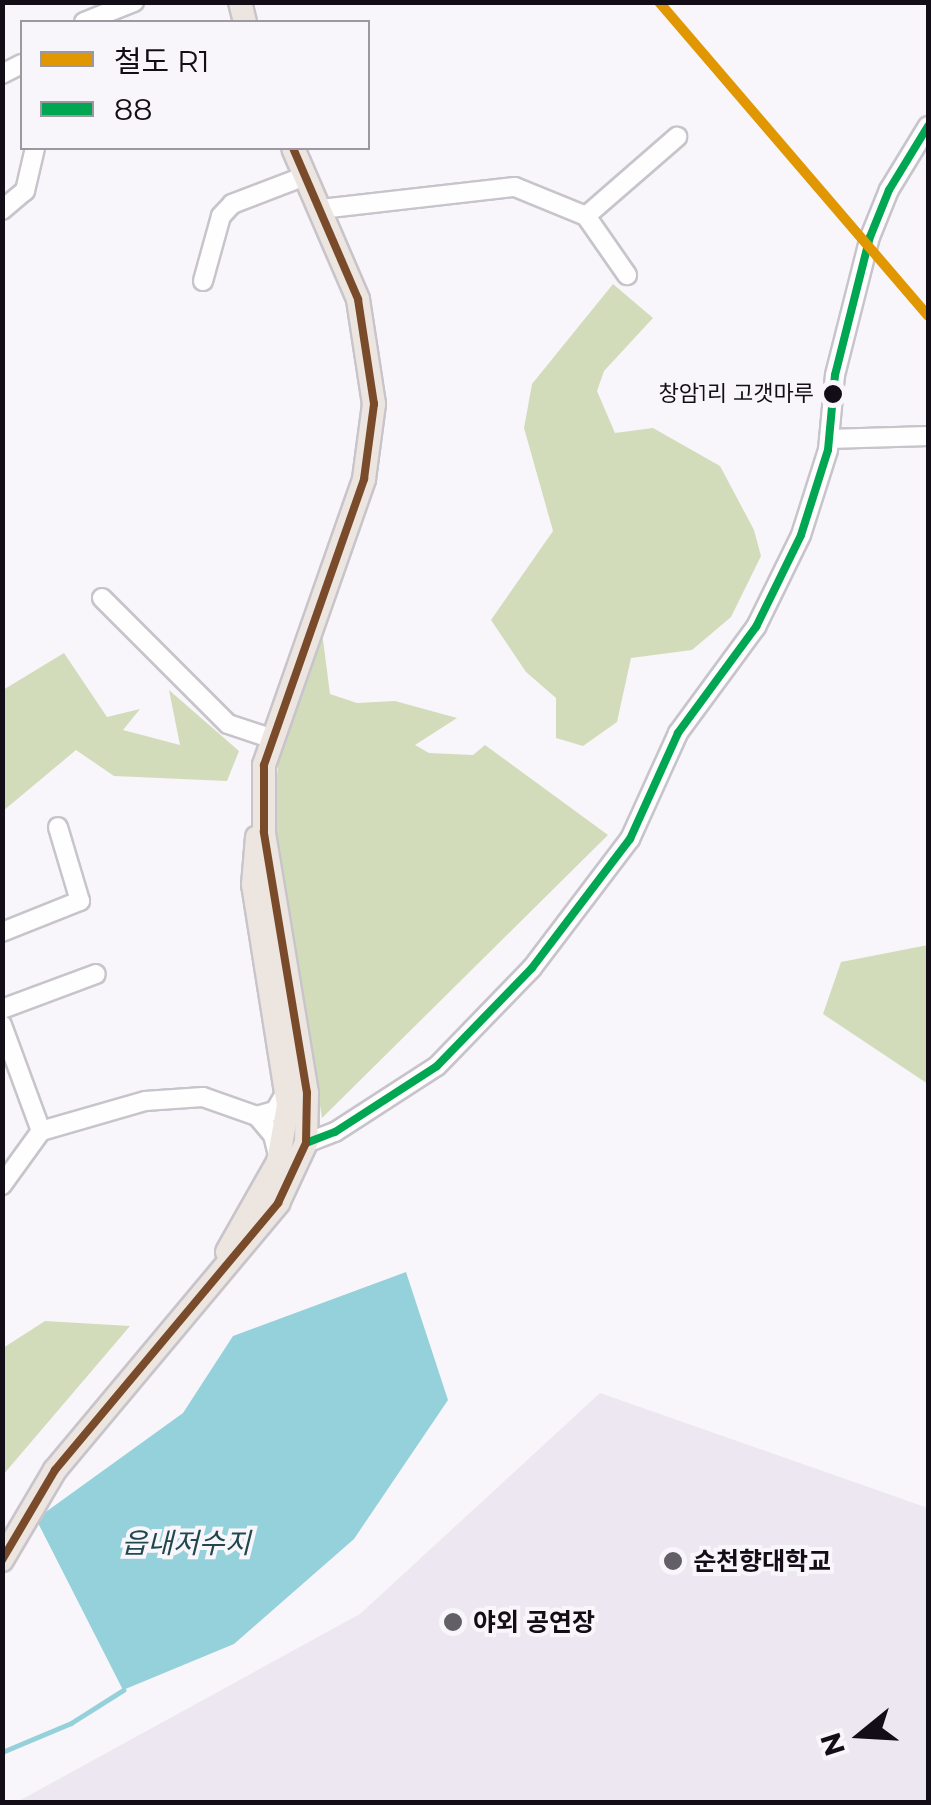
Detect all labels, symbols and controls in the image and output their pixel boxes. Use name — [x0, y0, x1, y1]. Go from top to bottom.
legend — [20, 20, 370, 150]
text: 철도 R1 — [114, 43, 210, 80]
text: 88 — [114, 91, 152, 128]
place label: 창암1리 고갯마루 — [659, 381, 814, 407]
marker: 창암1리 고갯마루 — [823, 384, 843, 404]
water label: 읍내저수지 — [122, 1526, 250, 1560]
place label: 순천향대학교 — [693, 1546, 831, 1576]
marker: 순천향대학교 — [662, 1550, 684, 1572]
place label: 야외 공연장 — [473, 1607, 595, 1637]
marker: 야외 공연장 — [442, 1611, 464, 1633]
north arrow — [811, 1685, 911, 1785]
text: N — [813, 1728, 852, 1760]

